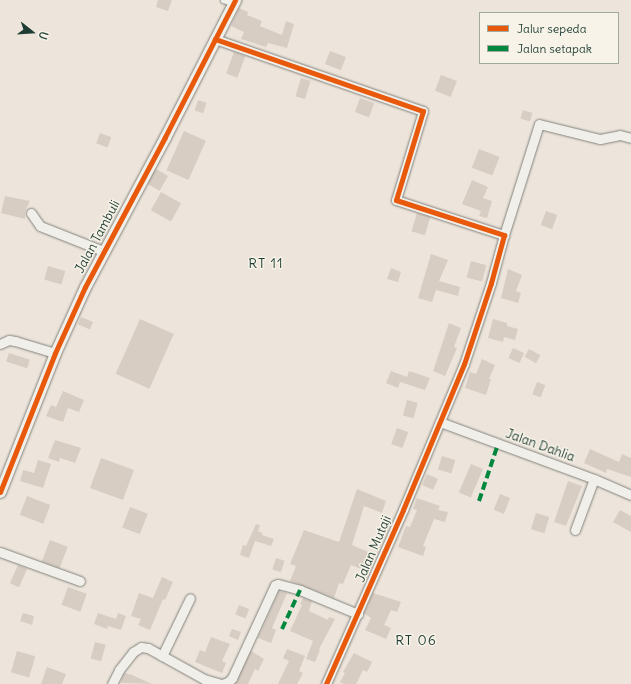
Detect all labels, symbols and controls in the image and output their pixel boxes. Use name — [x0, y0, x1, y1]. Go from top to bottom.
north arrow — [12, 12, 52, 52]
legend — [479, 12, 619, 64]
text: Jalur sepeda — [517, 21, 587, 36]
text: U — [36, 30, 51, 41]
text: Jalan setapak — [517, 41, 592, 56]
street label: Jalan Tambuli — [72, 198, 124, 276]
district label: RT 11 — [248, 255, 284, 271]
street label: Jalan Dahlia — [503, 426, 577, 466]
street label: Jalan Mutaji — [353, 513, 395, 585]
district label: RT 06 — [395, 632, 437, 648]

